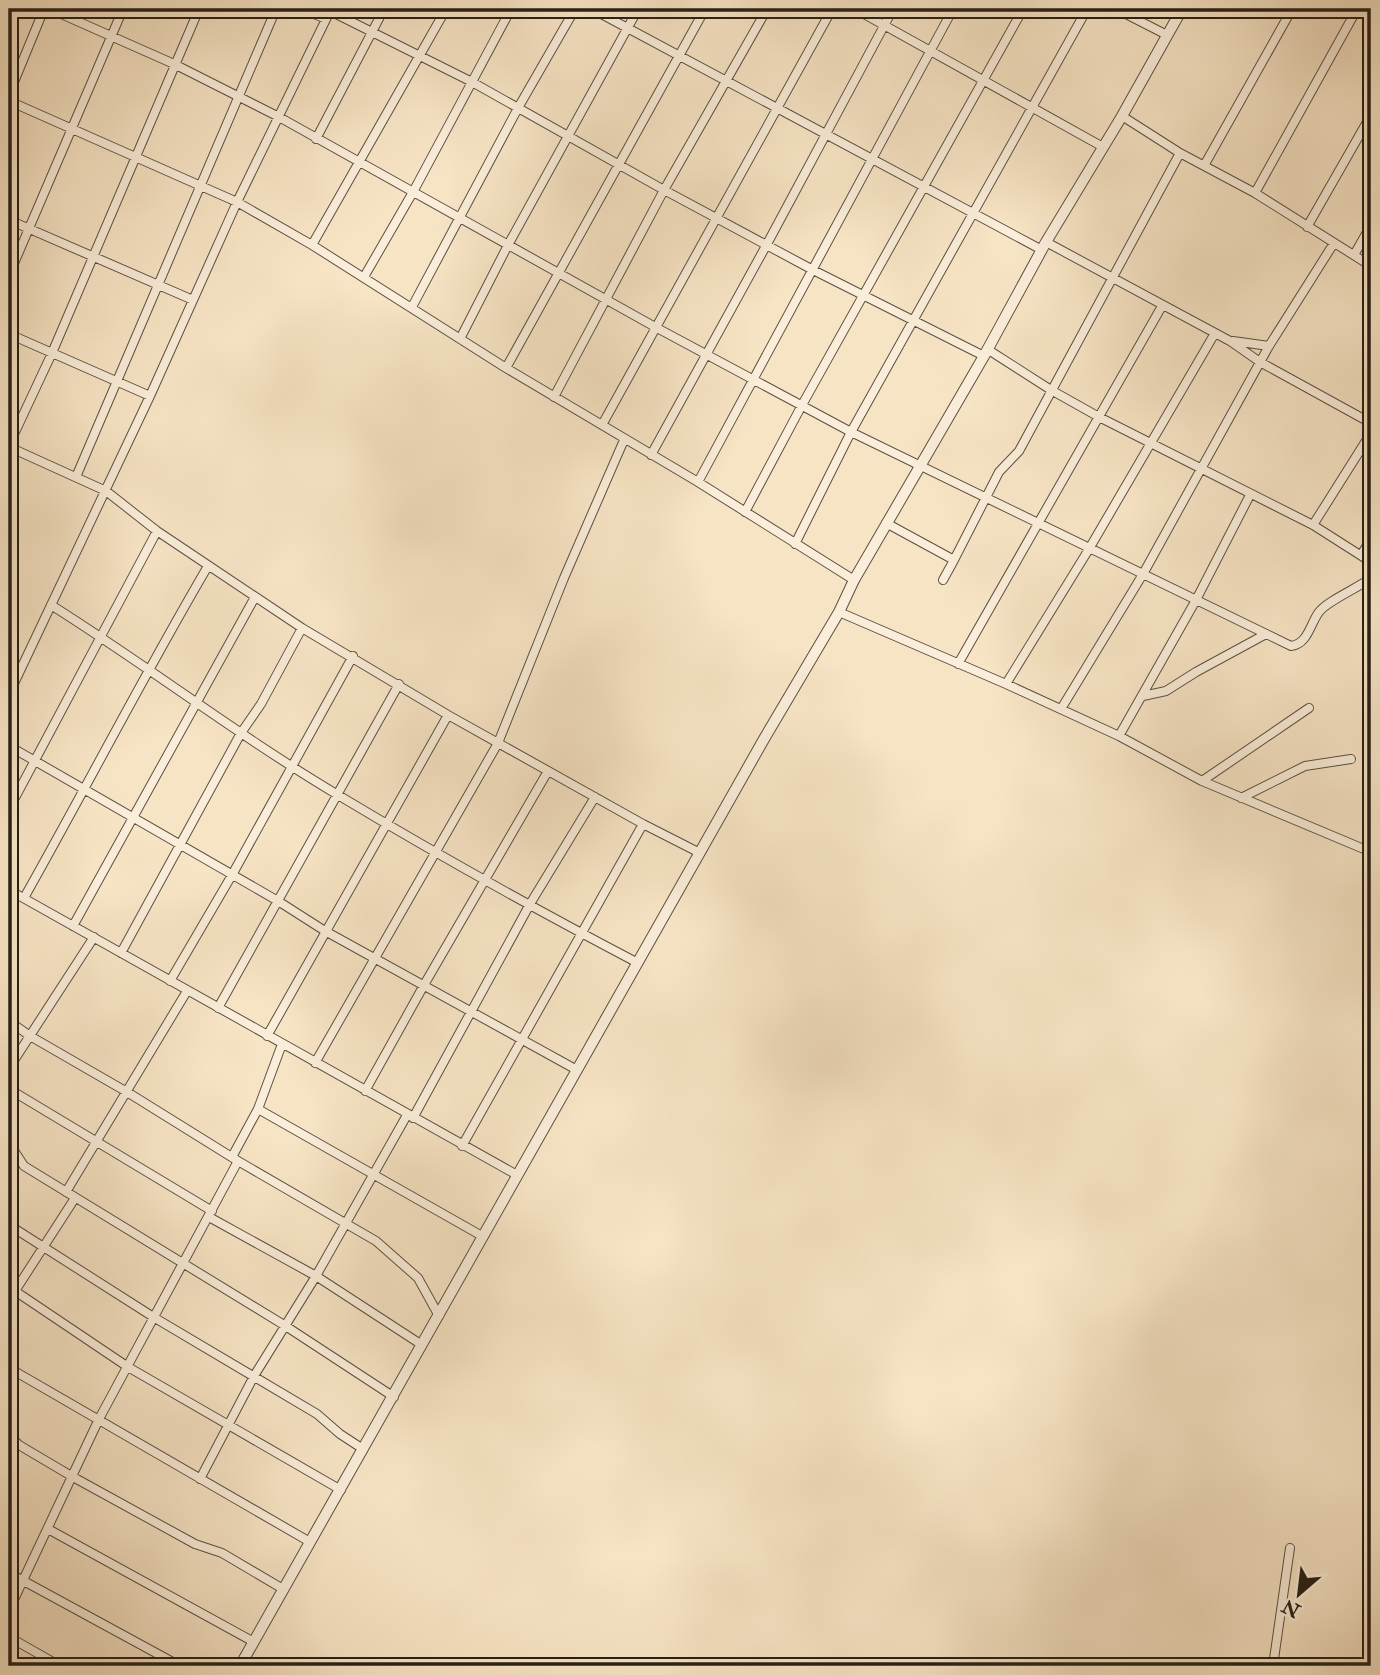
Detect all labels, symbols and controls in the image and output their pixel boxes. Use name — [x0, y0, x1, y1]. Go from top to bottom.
north arrow — [1264, 1560, 1334, 1630]
text: N — [1277, 1593, 1306, 1623]

